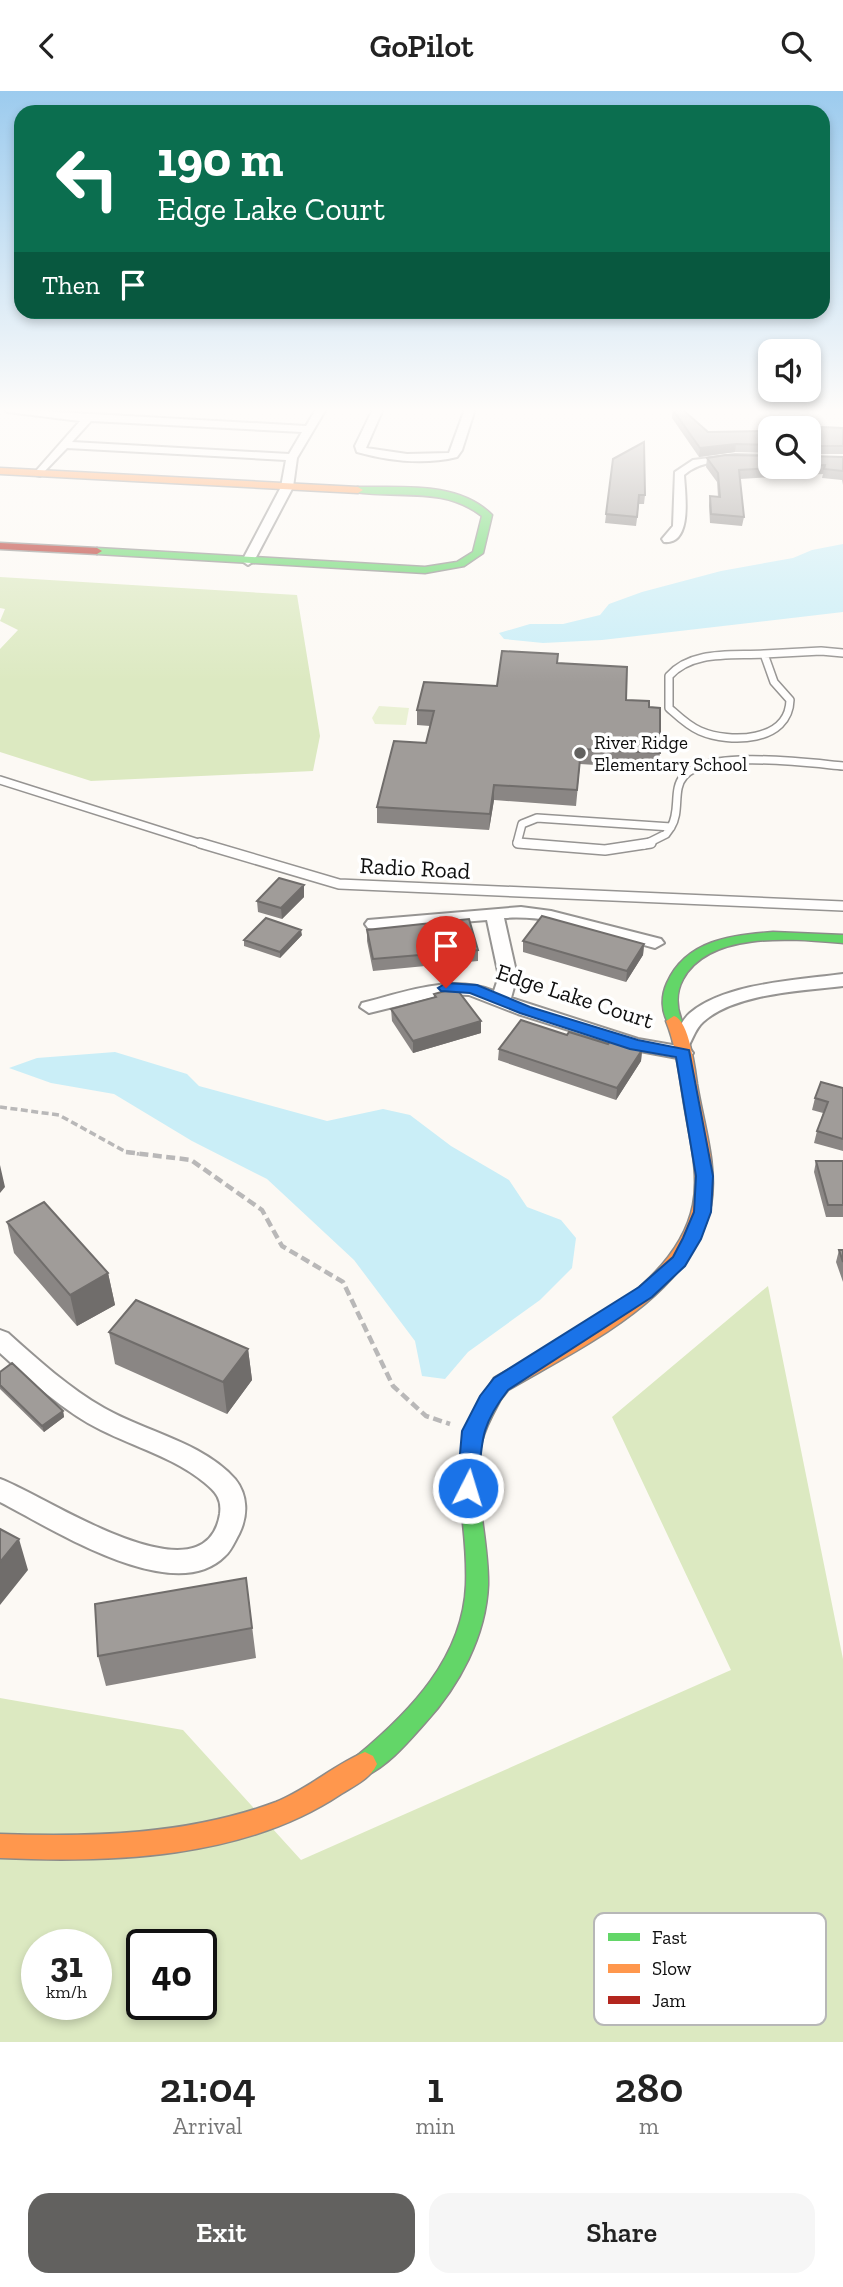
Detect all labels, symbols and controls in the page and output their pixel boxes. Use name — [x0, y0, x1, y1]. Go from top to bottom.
icon: back — [28, 27, 66, 65]
text: GoPilot — [370, 27, 473, 65]
icon: search — [777, 27, 815, 65]
text: 190 m — [157, 130, 283, 189]
icon: left — [42, 133, 133, 224]
text: Edge Lake Court — [157, 190, 385, 228]
icon: arrive — [114, 266, 152, 304]
text: Then — [42, 269, 100, 301]
map controls — [758, 339, 821, 479]
button: sound — [758, 339, 821, 402]
button: search — [758, 416, 821, 479]
place label: River Ridge Elementary School — [594, 731, 747, 776]
marker: River Ridge Elementary School — [572, 745, 588, 761]
street label: Radio Road — [359, 851, 471, 885]
pin — [416, 916, 476, 988]
icon: arrive — [427, 927, 465, 965]
street label: Edge Lake Court — [493, 957, 658, 1035]
position arrow — [431, 1451, 505, 1525]
legend — [594, 1913, 826, 2025]
text: Fast — [652, 1926, 687, 1949]
speed limit sign: 40 — [126, 1929, 217, 2020]
text: 31 — [50, 1944, 83, 1986]
text: Slow — [652, 1957, 692, 1980]
text: km/h — [46, 1981, 87, 2003]
text: Jam — [652, 1989, 686, 2012]
text: 21:04 — [159, 2062, 256, 2113]
text: 1 — [427, 2062, 444, 2113]
text: 280 — [614, 2062, 684, 2113]
text: Arrival — [173, 2112, 242, 2140]
text: min — [416, 2112, 455, 2140]
text: m — [639, 2112, 659, 2140]
button: Exit — [28, 2193, 415, 2273]
button: Share — [429, 2193, 815, 2273]

